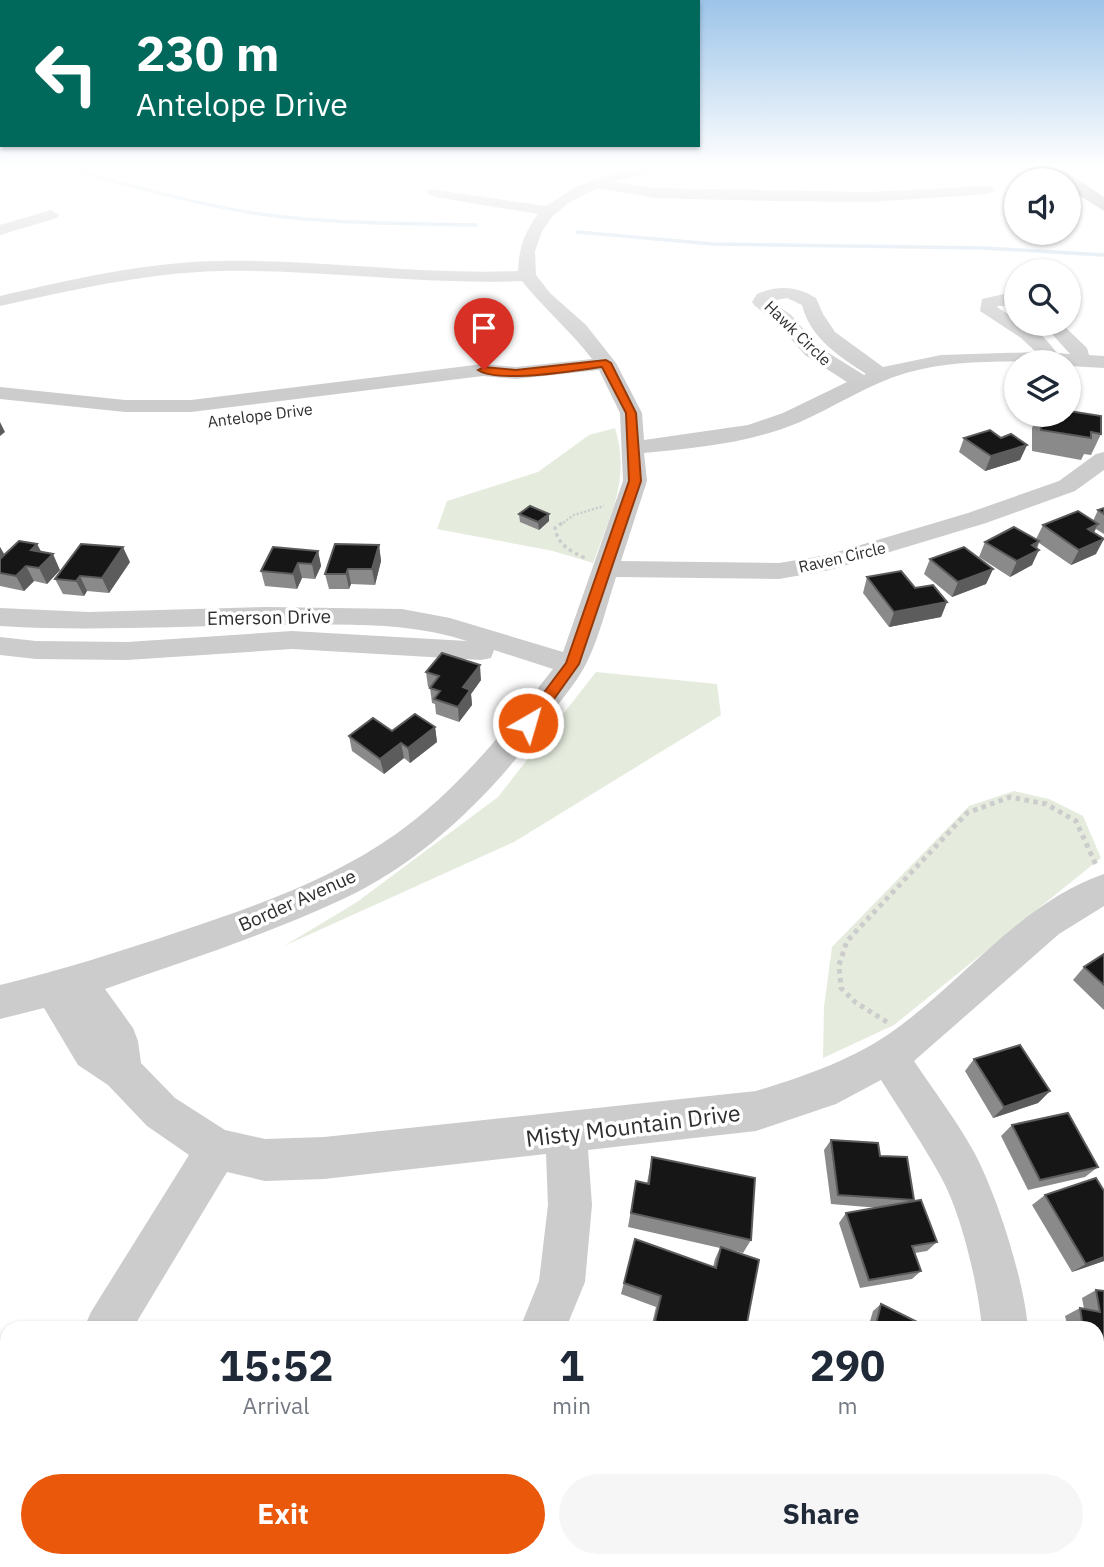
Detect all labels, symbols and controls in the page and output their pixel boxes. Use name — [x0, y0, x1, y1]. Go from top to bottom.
text: 230 m — [136, 21, 280, 84]
icon: left — [21, 28, 112, 119]
text: Antelope Drive — [136, 83, 348, 125]
map controls — [1004, 168, 1081, 427]
button: sound — [1004, 168, 1081, 245]
button: search — [1004, 259, 1081, 336]
street label: Hawk Circle — [760, 296, 836, 370]
pin — [454, 298, 514, 370]
icon: arrive — [465, 309, 503, 347]
button: layers — [1004, 350, 1081, 427]
street label: Antelope Drive — [206, 399, 314, 431]
street label: Raven Circle — [796, 537, 888, 577]
street label: Emerson Drive — [207, 604, 331, 630]
position arrow — [491, 686, 565, 760]
street label: Border Avenue — [234, 863, 360, 937]
street label: Misty Mountain Drive — [524, 1097, 742, 1153]
text: 15:52 — [219, 1338, 333, 1393]
text: 1 — [559, 1338, 584, 1393]
text: 290 — [810, 1338, 885, 1393]
text: Arrival — [243, 1390, 310, 1420]
text: min — [552, 1390, 591, 1420]
text: m — [837, 1390, 858, 1420]
button: Exit — [21, 1474, 545, 1554]
button: Share — [559, 1474, 1083, 1554]

